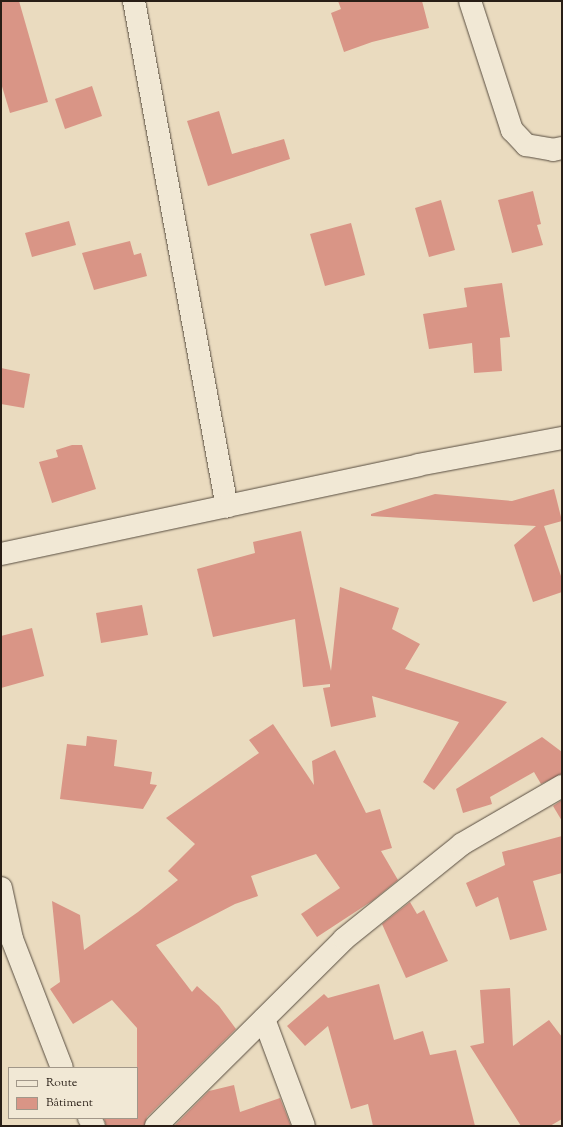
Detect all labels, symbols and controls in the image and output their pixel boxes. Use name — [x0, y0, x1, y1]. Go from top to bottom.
legend — [8, 1067, 138, 1119]
text: Route — [46, 1074, 77, 1092]
text: Bâtiment — [46, 1094, 93, 1112]

